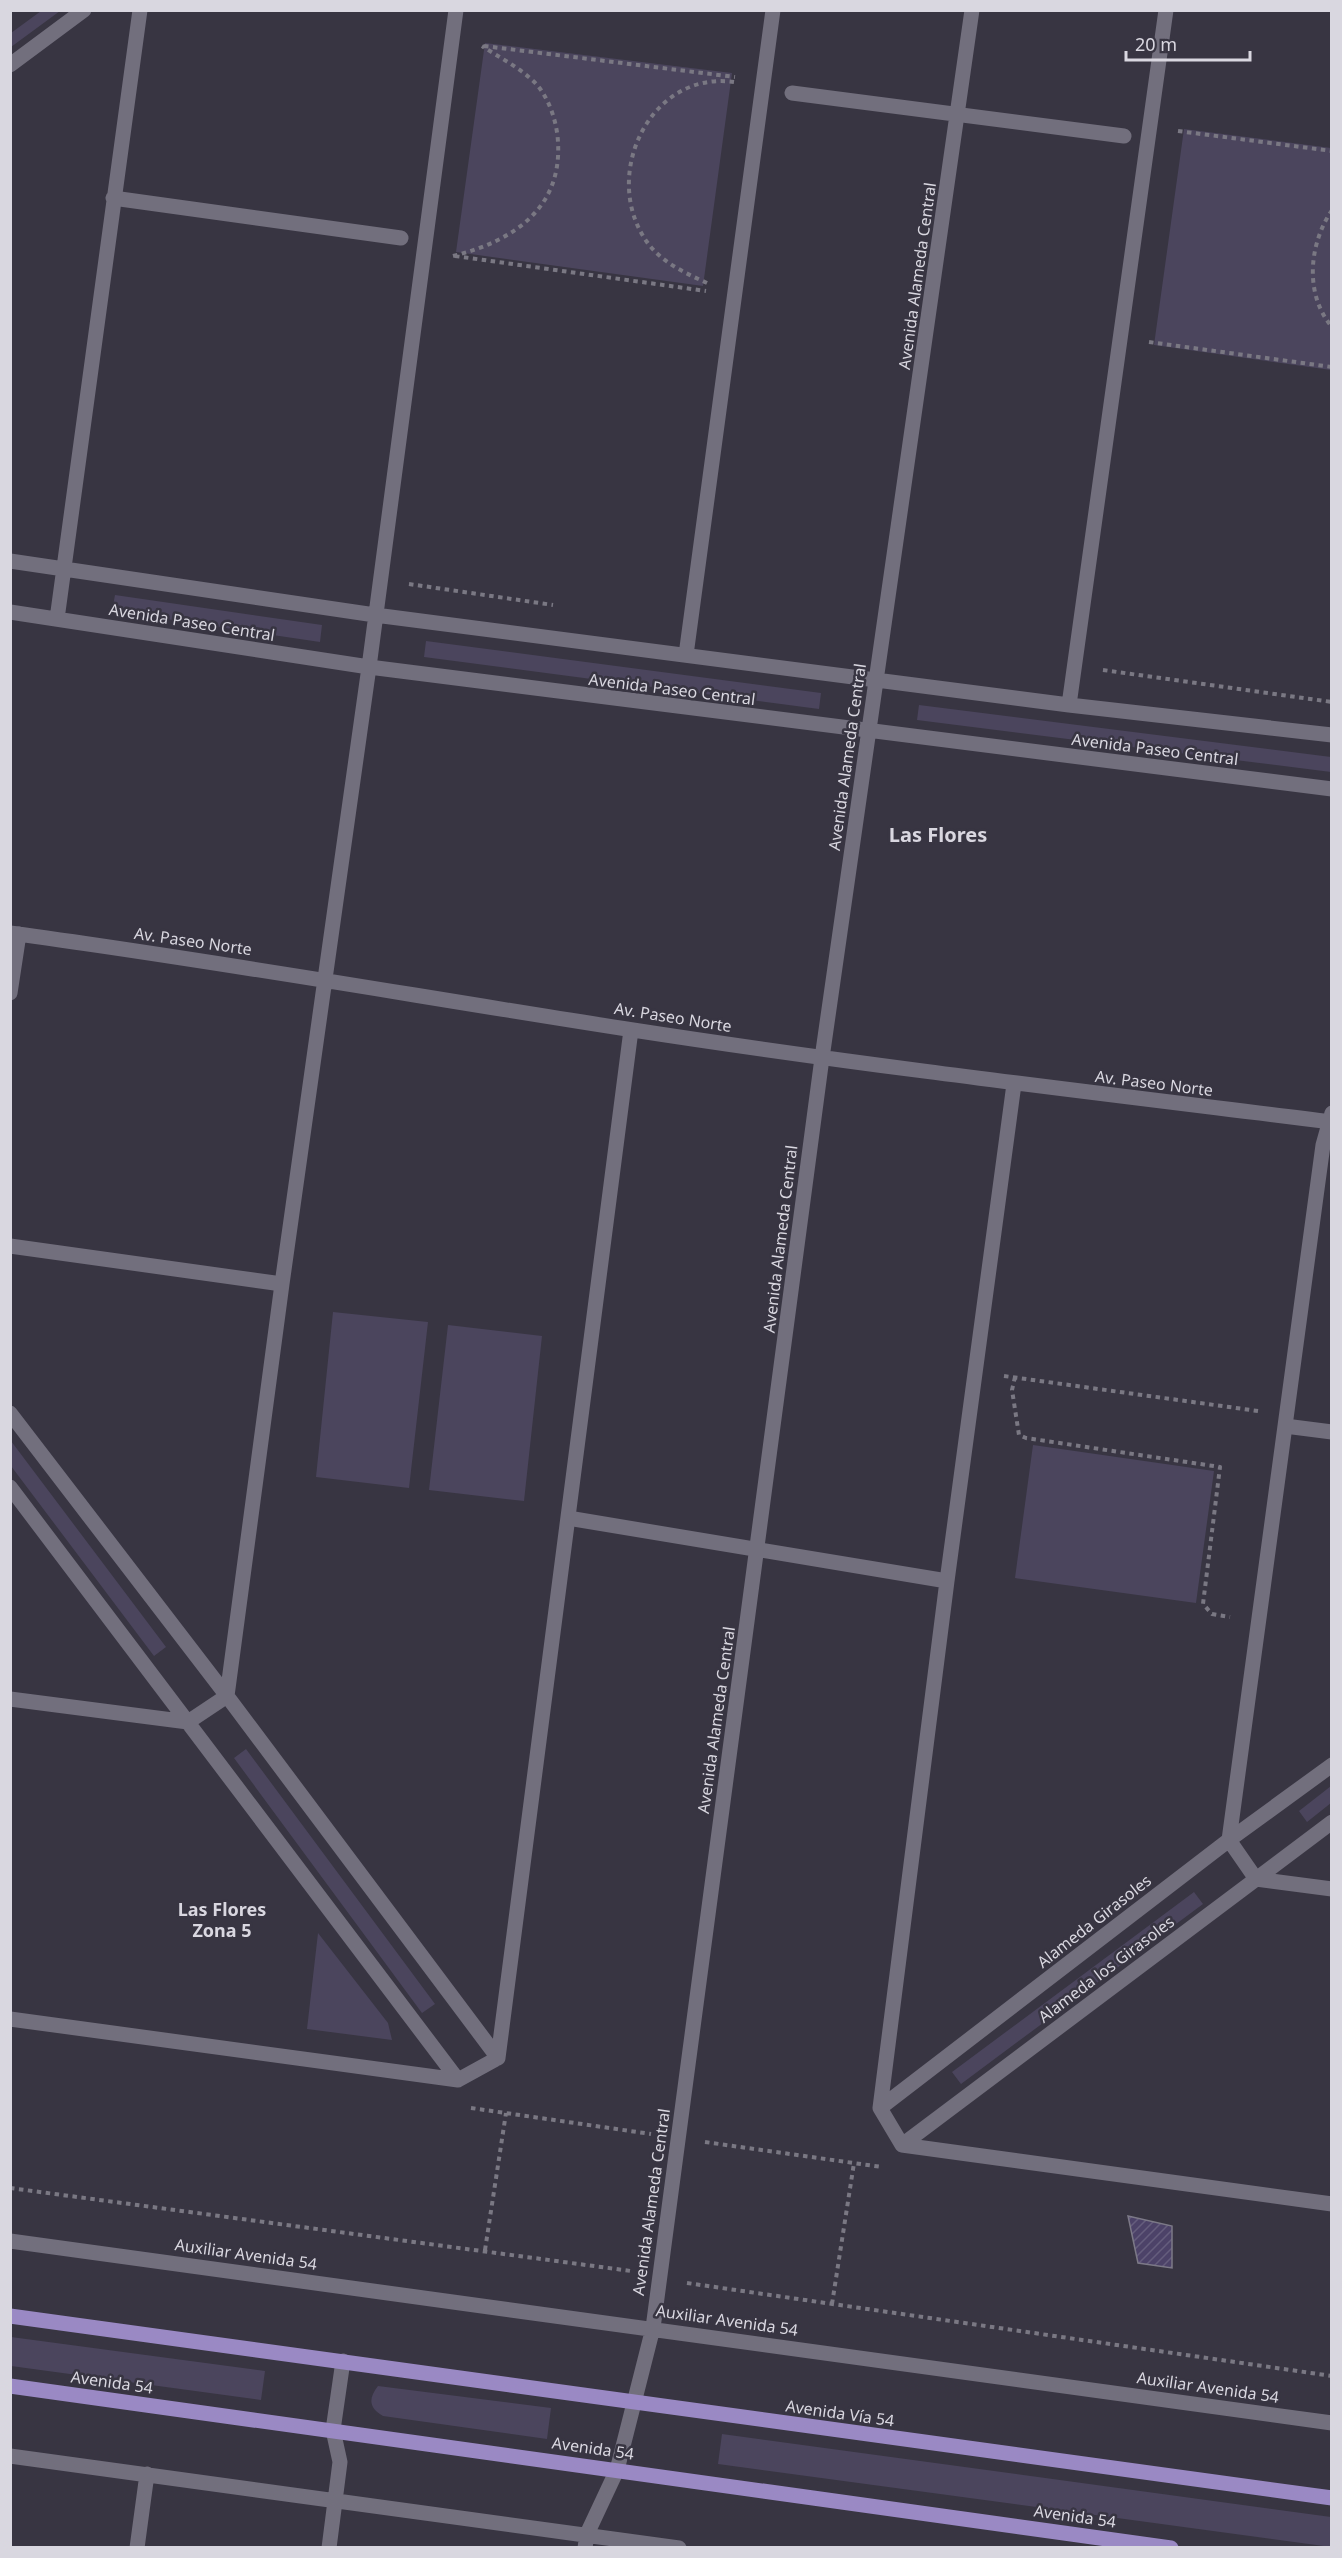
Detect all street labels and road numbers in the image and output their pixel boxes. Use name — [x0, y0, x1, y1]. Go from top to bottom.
street label: Avenida Alameda Central — [893, 181, 941, 371]
street label: Avenida Paseo Central — [107, 598, 277, 646]
street label: Avenida Alameda Central — [823, 662, 871, 852]
street label: Avenida Paseo Central — [587, 668, 757, 710]
street label: Avenida Paseo Central — [1070, 728, 1240, 770]
street label: Av. Paseo Norte — [133, 922, 253, 960]
street label: Av. Paseo Norte — [613, 997, 733, 1037]
street label: Av. Paseo Norte — [1094, 1065, 1214, 1101]
street label: Avenida Alameda Central — [758, 1144, 802, 1334]
street label: Avenida Alameda Central — [692, 1625, 740, 1815]
street label: Alameda Girasoles — [1032, 1869, 1156, 1973]
street label: Alameda los Girasoles — [1033, 1911, 1179, 2027]
street label: Avenida Alameda Central — [627, 2107, 675, 2297]
street label: Auxiliar Avenida 54 — [173, 2233, 319, 2275]
street label: Auxiliar Avenida 54 — [654, 2299, 800, 2341]
street label: Avenida 54 — [70, 2365, 154, 2399]
street label: Auxiliar Avenida 54 — [1135, 2366, 1281, 2408]
street label: Avenida Vía 54 — [784, 2394, 896, 2432]
street label: Avenida 54 — [551, 2431, 635, 2465]
street label: Avenida 54 — [1033, 2499, 1117, 2533]

